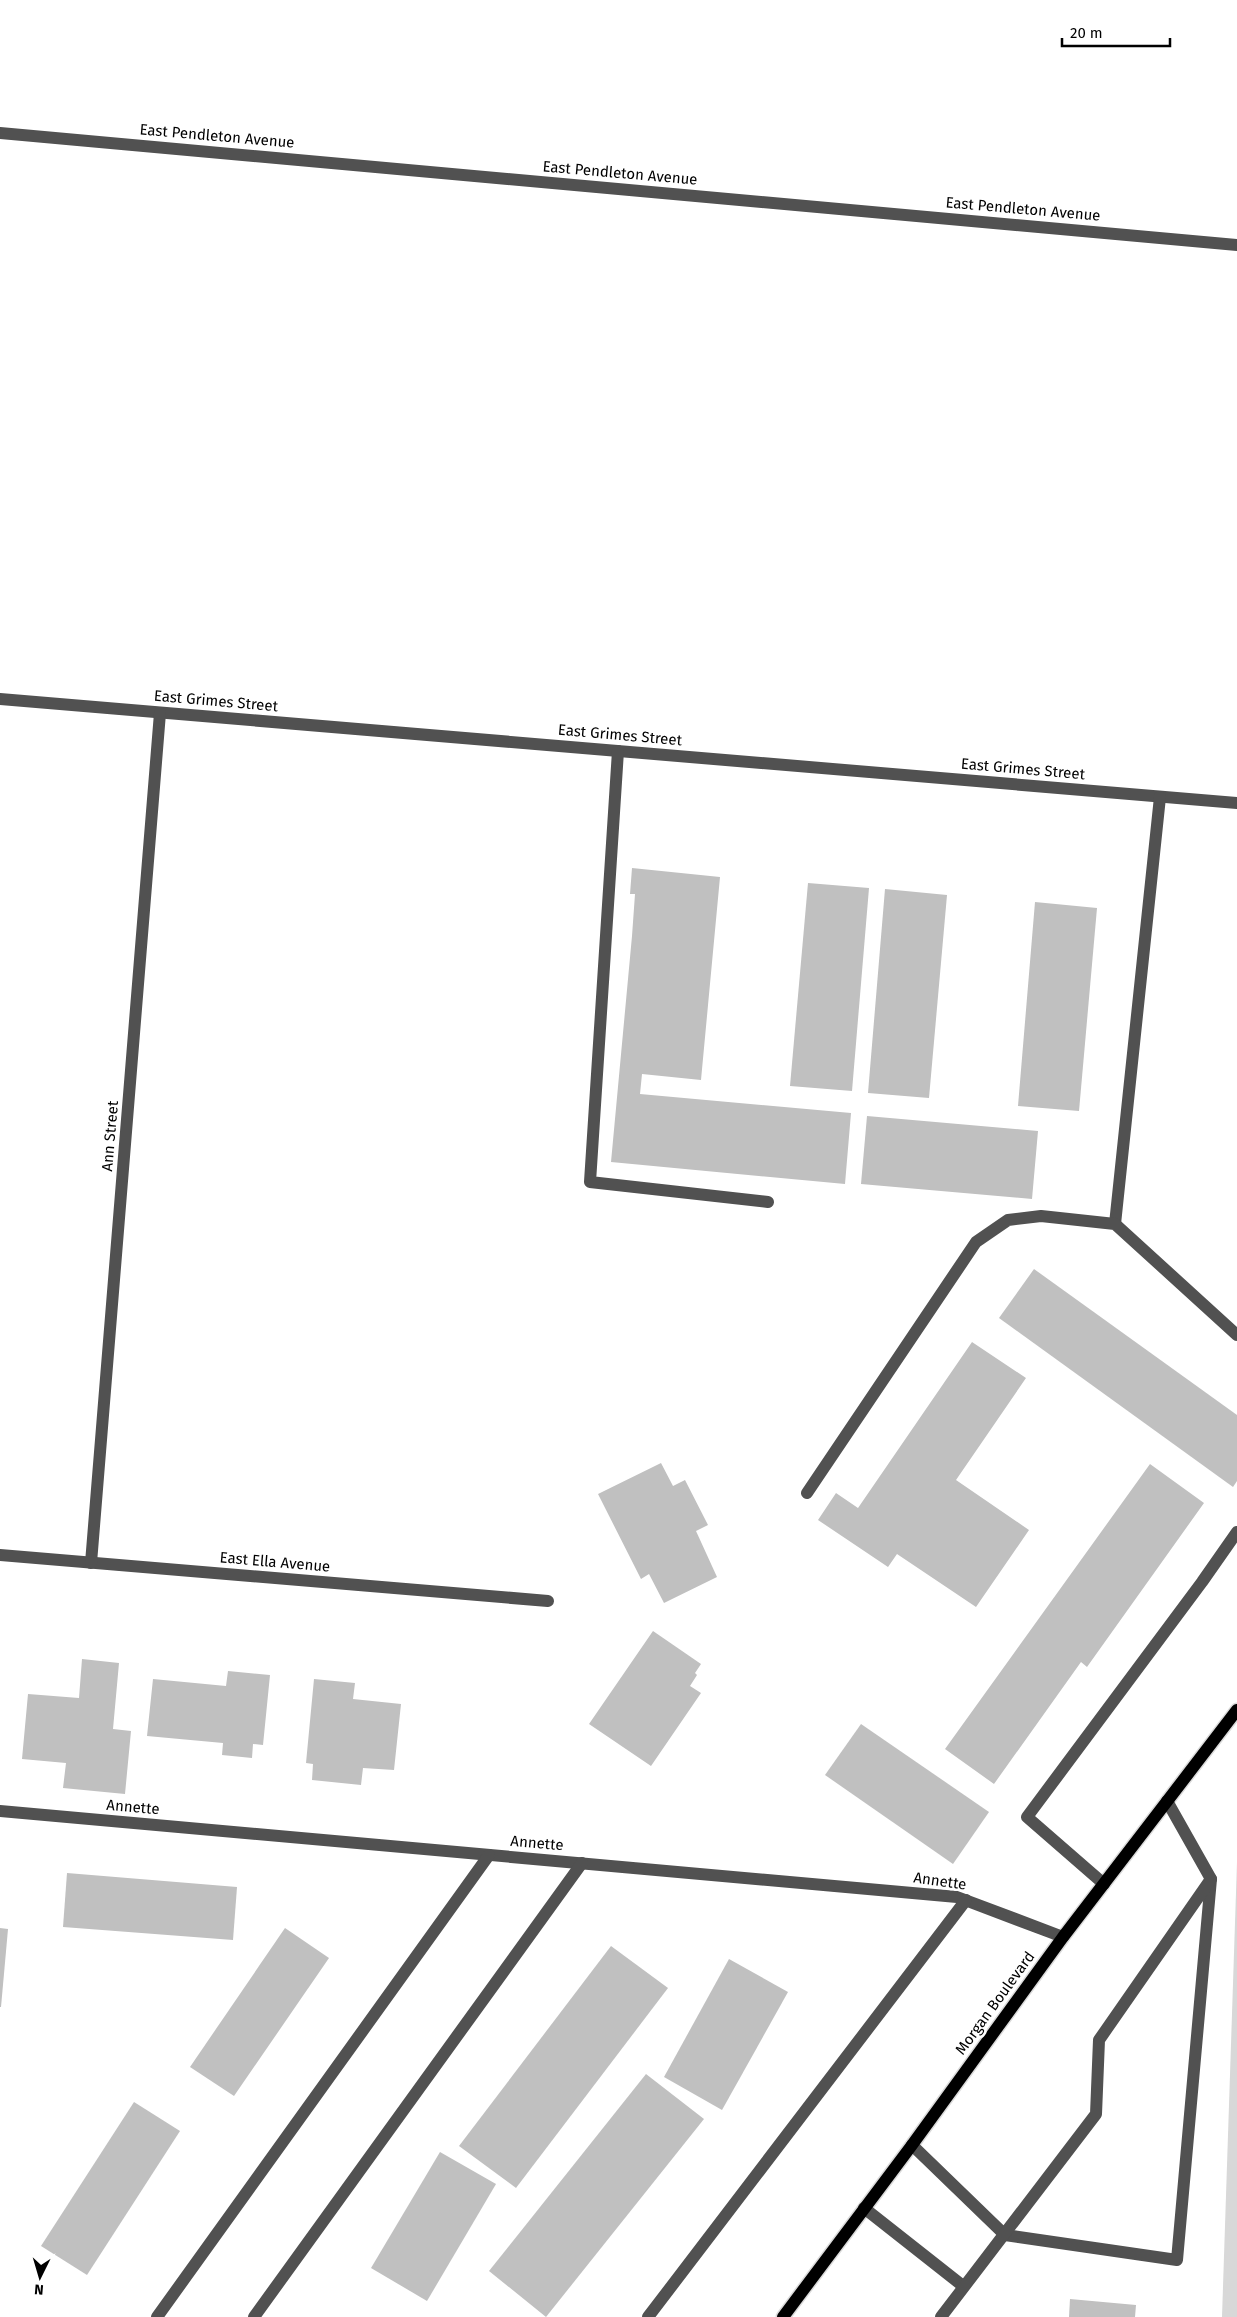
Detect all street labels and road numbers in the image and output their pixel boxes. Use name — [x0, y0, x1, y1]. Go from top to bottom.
street label: East Pendleton Avenue — [139, 120, 295, 152]
street label: East Pendleton Avenue — [542, 157, 698, 189]
street label: East Pendleton Avenue — [945, 193, 1101, 225]
street label: East Grimes Street — [153, 687, 279, 715]
street label: East Grimes Street — [557, 721, 683, 749]
street label: East Grimes Street — [960, 755, 1086, 783]
street label: Ann Street — [98, 1099, 122, 1172]
street label: East Ella Avenue — [219, 1548, 331, 1576]
street label: Annette — [106, 1796, 160, 1818]
street label: Annette — [510, 1832, 564, 1854]
street label: Annette — [912, 1868, 968, 1894]
street label: Morgan Boulevard — [952, 1948, 1038, 2058]

